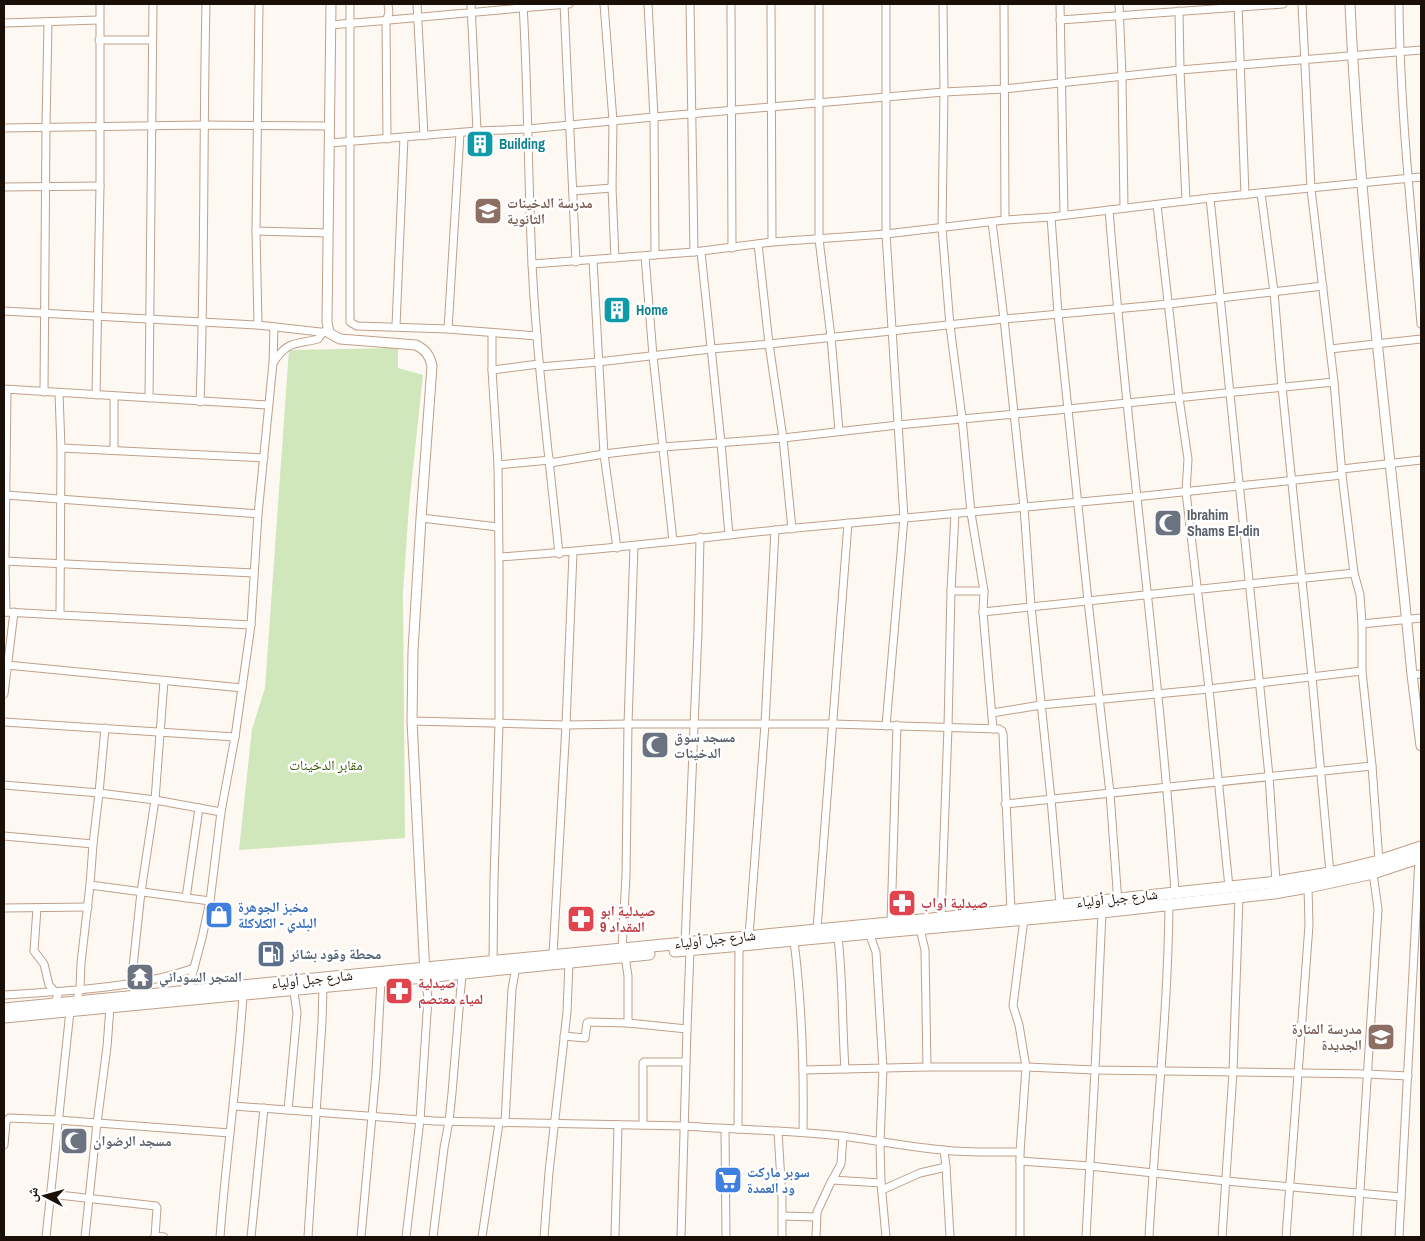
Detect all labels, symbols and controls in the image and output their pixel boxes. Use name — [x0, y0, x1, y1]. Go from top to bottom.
building icon: Building — [465, 129, 495, 159]
place label: Building — [499, 135, 545, 153]
place label: مدرسة الدخينات الثانوية — [507, 194, 593, 228]
school or university icon: مدرسة الدخينات الثانوية — [473, 196, 503, 226]
building icon: Home — [602, 295, 632, 325]
place label: Home — [636, 301, 668, 319]
place label: Ibrahim Shams El-din — [1187, 506, 1260, 540]
mosque icon: Ibrahim Shams El-din — [1153, 508, 1183, 538]
place label: مسجد سوق الدخينات — [674, 728, 735, 762]
mosque icon: مسجد سوق الدخينات — [640, 730, 670, 760]
park label: مقابر الدخينات — [289, 756, 363, 774]
street label: شارع جبل أولياء — [1075, 885, 1159, 912]
pharmacy icon: صيدلية اواب — [887, 888, 917, 918]
place label: صيدلية اواب — [921, 894, 988, 912]
place label: مخبز الجوهرة البلدي - الكلاكلة — [238, 898, 317, 934]
shop icon: مخبز الجوهرة البلدي - الكلاكلة — [204, 900, 234, 930]
place label: صيدلية ابو المقداد 9 — [600, 902, 655, 936]
pharmacy icon: صيدلية ابو المقداد 9 — [566, 904, 596, 934]
street label: شارع جبل أولياء — [673, 926, 757, 953]
fuel station icon: محطة وقود بشائر — [256, 939, 286, 969]
place label: محطة وقود بشائر — [289, 945, 382, 963]
temple icon: المتجر السوداني — [125, 962, 155, 992]
street label: شارع جبل أولياء — [270, 966, 354, 993]
place label: المتجر السوداني — [159, 968, 242, 988]
place label: صيدلية لمياء معتصم — [418, 974, 483, 1009]
pharmacy icon: صيدلية لمياء معتصم — [384, 976, 414, 1006]
place label: مدرسة المنارة الجديدة — [1292, 1020, 1362, 1054]
school or university icon: مدرسة المنارة الجديدة — [1366, 1022, 1396, 1052]
mosque icon: مسجد الرضوان — [59, 1126, 89, 1156]
place label: مسجد الرضوان — [93, 1132, 172, 1150]
place label: سوبر ماركت ود العمدة — [747, 1163, 810, 1197]
supermarket icon: سوبر ماركت ود العمدة — [713, 1165, 743, 1195]
north arrow — [20, 1171, 70, 1221]
text: ش — [22, 1186, 42, 1203]

